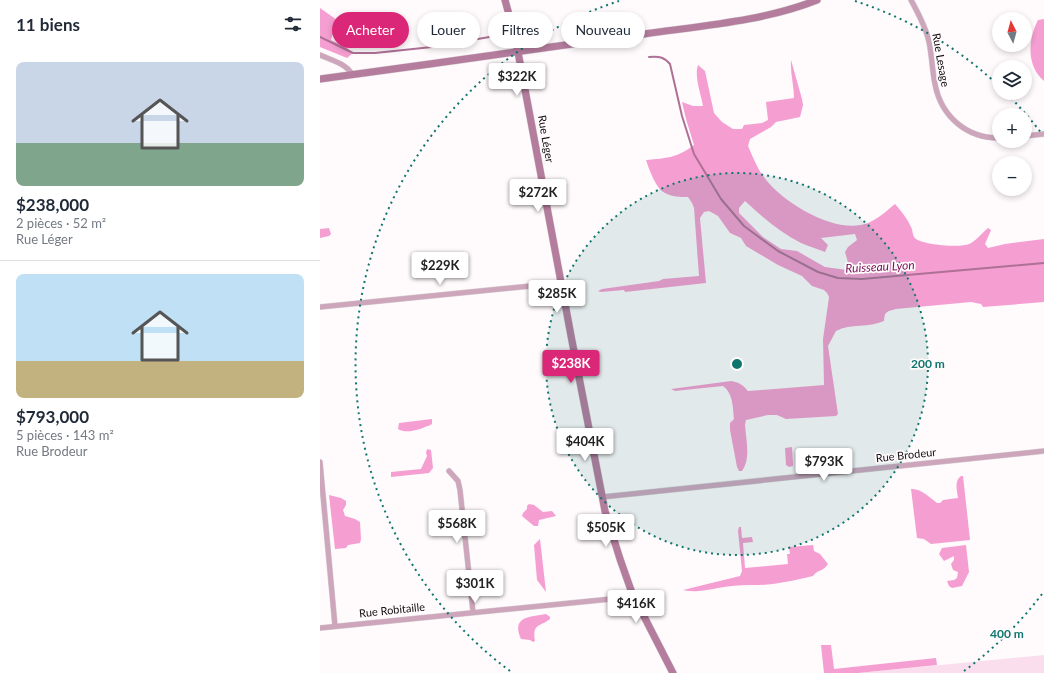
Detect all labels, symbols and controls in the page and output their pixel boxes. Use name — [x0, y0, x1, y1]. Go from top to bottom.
chip: Acheter — [332, 12, 409, 48]
chip: Louer — [417, 12, 480, 48]
chip: Filtres — [488, 12, 553, 48]
chip: Nouveau — [561, 12, 645, 48]
north arrow — [992, 12, 1032, 52]
map controls — [992, 12, 1032, 196]
icon: filters — [282, 13, 304, 35]
text: 11 biens — [16, 14, 80, 35]
street label: Rue Lesage — [930, 32, 953, 88]
button: layers — [992, 60, 1032, 100]
pin: $322K — [489, 63, 545, 97]
text: $322K — [497, 68, 537, 84]
icon: home — [124, 88, 196, 160]
button: + — [992, 108, 1032, 148]
street label: Rue Léger — [536, 114, 557, 164]
button: − — [992, 156, 1032, 196]
pin: $272K — [510, 179, 566, 213]
text: $272K — [518, 184, 558, 200]
text: $238,000 — [16, 194, 89, 215]
text: 2 pièces · 52 m² — [16, 215, 106, 231]
text: Rue Léger — [16, 231, 73, 247]
pin: $229K — [412, 252, 468, 286]
text: $229K — [420, 257, 460, 273]
water label: Ruisseau Lyon — [845, 257, 915, 276]
pin: $285K — [529, 280, 585, 314]
text: $285K — [537, 285, 577, 301]
icon: home — [124, 300, 196, 372]
pin: $238K — [543, 350, 599, 384]
text: $238K — [551, 355, 591, 371]
text: 200 m — [911, 356, 945, 371]
centre of rings — [730, 357, 744, 371]
text: $793,000 — [16, 406, 89, 427]
text: 5 pièces · 143 m² — [16, 427, 114, 443]
pin: $404K — [557, 428, 613, 462]
text: $404K — [565, 433, 605, 449]
text: Rue Brodeur — [16, 443, 88, 459]
street label: Rue Brodeur — [875, 445, 937, 464]
pin: $793K — [796, 448, 852, 482]
text: $793K — [804, 453, 844, 469]
pin: $568K — [429, 510, 485, 544]
pin: $505K — [578, 514, 634, 548]
text: $568K — [437, 515, 477, 531]
text: $505K — [586, 519, 626, 535]
pin: $301K — [447, 570, 503, 604]
text: $301K — [455, 575, 495, 591]
pin: $416K — [608, 590, 664, 624]
text: $416K — [616, 595, 656, 611]
street label: Rue Robitaille — [358, 600, 426, 619]
text: 400 m — [990, 626, 1024, 641]

